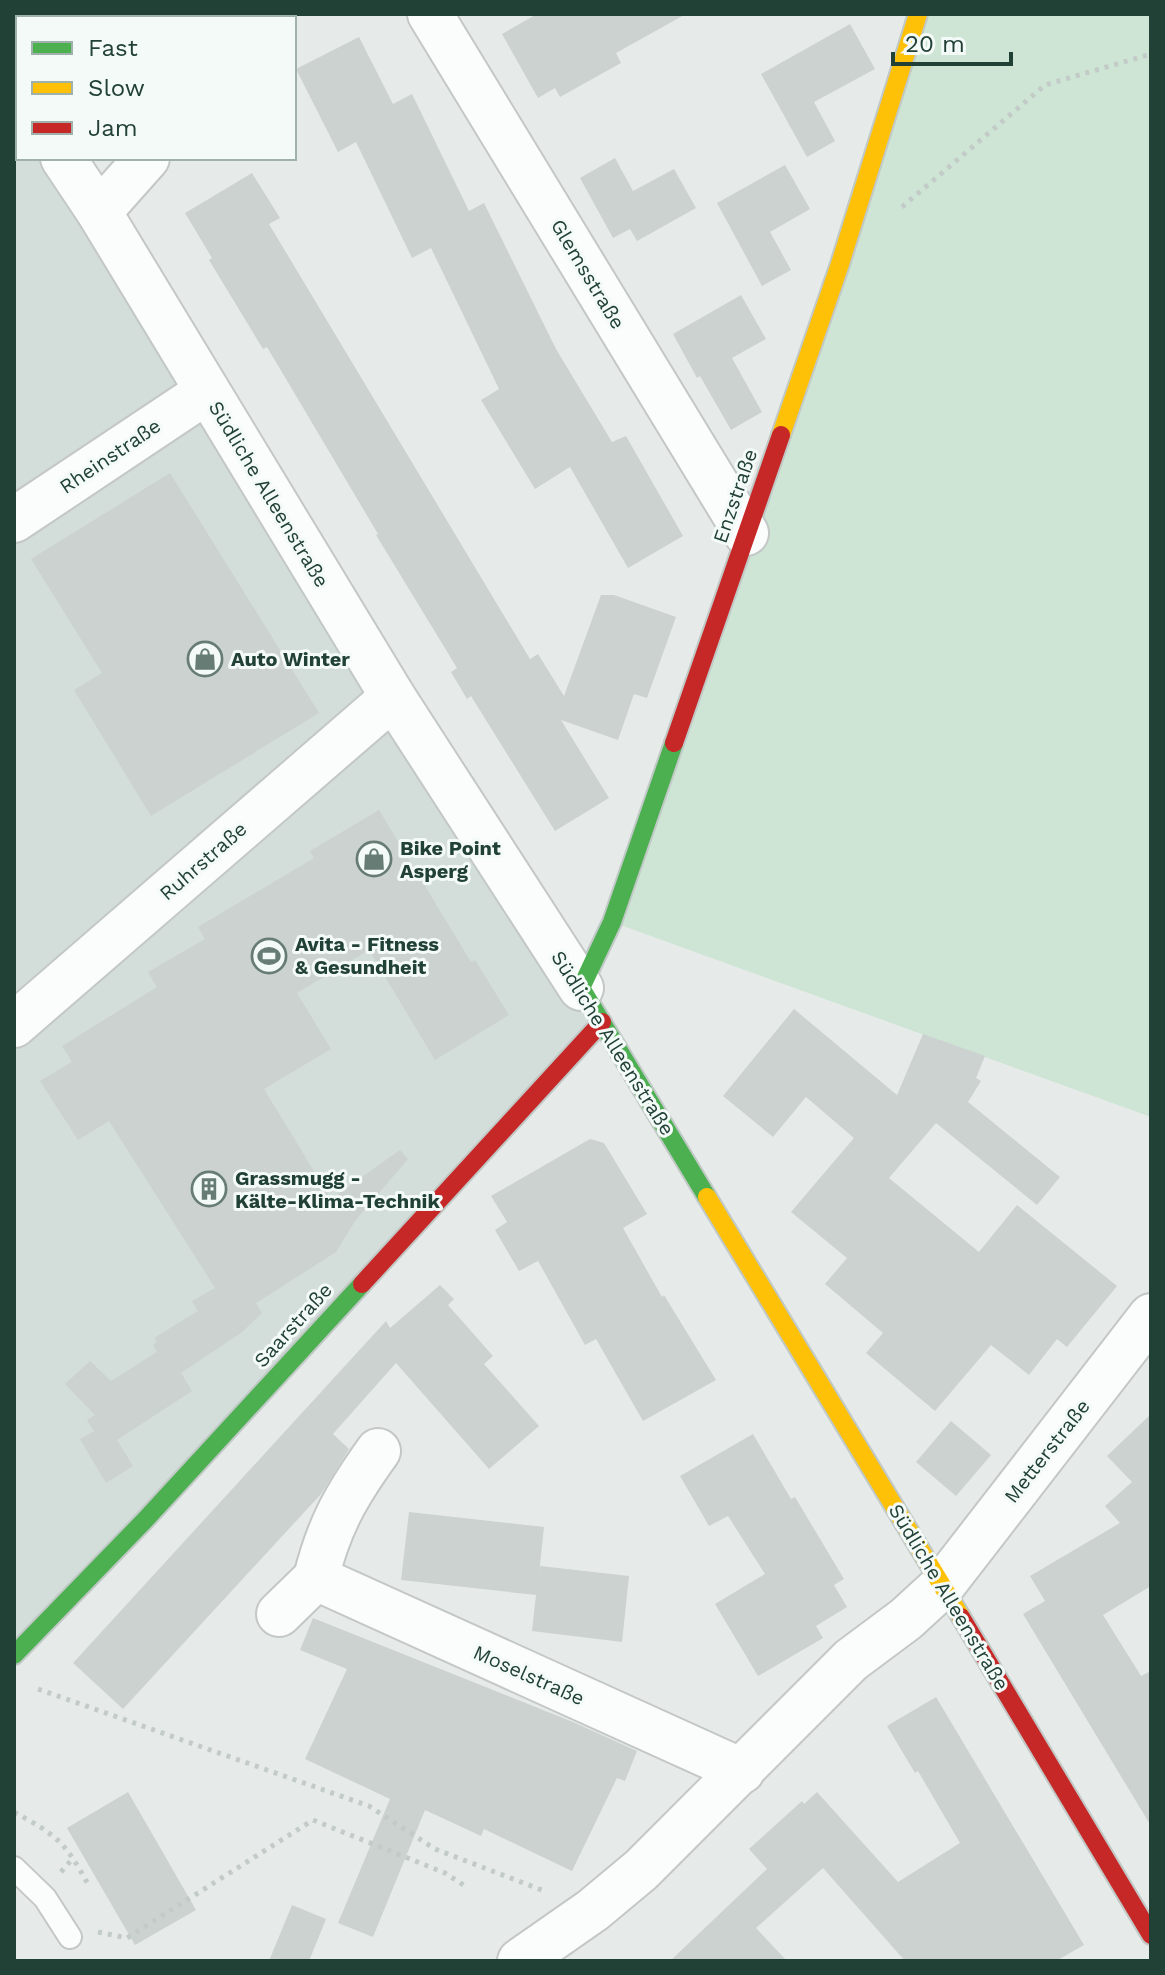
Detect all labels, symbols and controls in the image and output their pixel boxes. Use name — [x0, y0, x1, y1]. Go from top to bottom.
legend — [16, 16, 296, 160]
scale bar — [893, 16, 1011, 66]
text: 20 m — [905, 30, 965, 58]
text: Fast — [88, 34, 138, 62]
text: Slow — [88, 74, 145, 102]
text: Jam — [88, 114, 138, 142]
street label: Glemsstraße — [546, 215, 630, 333]
street label: Südliche Alleenstraße — [204, 396, 334, 592]
street label: Rheinstraße — [55, 413, 165, 499]
street label: Enzstraße — [708, 446, 762, 546]
shop icon: Auto Winter — [186, 640, 224, 678]
place label: Auto Winter — [231, 647, 350, 671]
street label: Ruhrstraße — [155, 817, 251, 905]
place label: Bike Point Asperg — [400, 836, 501, 883]
shop icon: Bike Point Asperg — [355, 840, 393, 878]
place label: Avita - Fitness & Gesundheit — [295, 932, 439, 979]
sports icon: Avita - Fitness & Gesundheit — [250, 937, 288, 975]
street label: Südliche Alleenstraße — [546, 946, 680, 1140]
place label: Grassmugg - Kälte-Klima-Technik — [235, 1166, 440, 1213]
building icon: Grassmugg - Kälte-Klima-Technik — [190, 1170, 228, 1208]
street label: Saarstraße — [249, 1278, 337, 1372]
street label: Metterstraße — [999, 1394, 1095, 1508]
street label: Südliche Alleenstraße — [884, 1499, 1014, 1695]
street label: Moselstraße — [470, 1640, 588, 1710]

